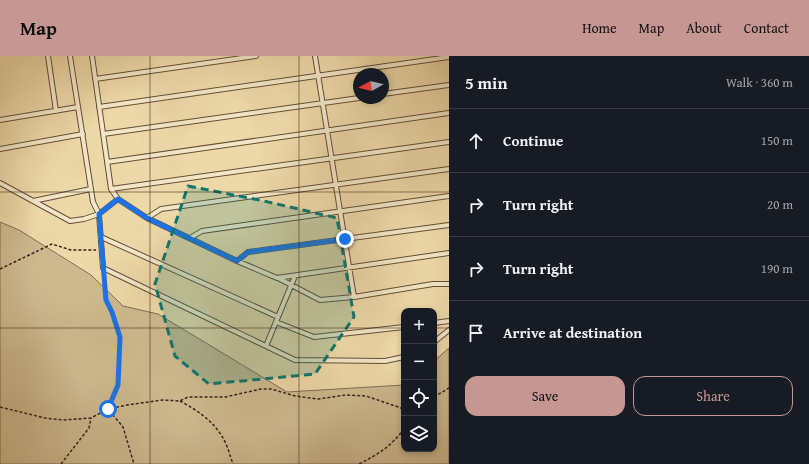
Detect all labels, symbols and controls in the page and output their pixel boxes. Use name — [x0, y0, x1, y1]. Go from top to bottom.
text: Map — [20, 14, 57, 42]
text: Home — [582, 18, 617, 38]
text: Map — [639, 18, 664, 38]
text: About — [686, 18, 722, 38]
text: Contact — [744, 18, 789, 38]
north arrow — [353, 68, 389, 104]
text: 5 min — [465, 70, 507, 95]
text: Walk · 360 m — [726, 73, 793, 92]
icon: ahead — [465, 130, 487, 152]
text: Continue — [503, 130, 564, 151]
text: 150 m — [761, 131, 793, 150]
icon: right — [465, 194, 487, 216]
text: Turn right — [503, 194, 574, 215]
text: 20 m — [767, 195, 793, 214]
route end — [336, 230, 354, 248]
icon: right — [465, 258, 487, 280]
text: Turn right — [503, 258, 574, 279]
text: 190 m — [761, 259, 793, 278]
map controls — [401, 308, 437, 452]
button: + — [401, 308, 437, 344]
icon: arrive — [465, 322, 487, 344]
text: Arrive at destination — [503, 322, 642, 343]
button: − — [401, 344, 437, 380]
button: Save — [465, 376, 625, 416]
button: Share — [633, 376, 793, 416]
button: locate — [401, 380, 437, 416]
route start — [99, 400, 117, 418]
button: layers — [401, 416, 437, 452]

